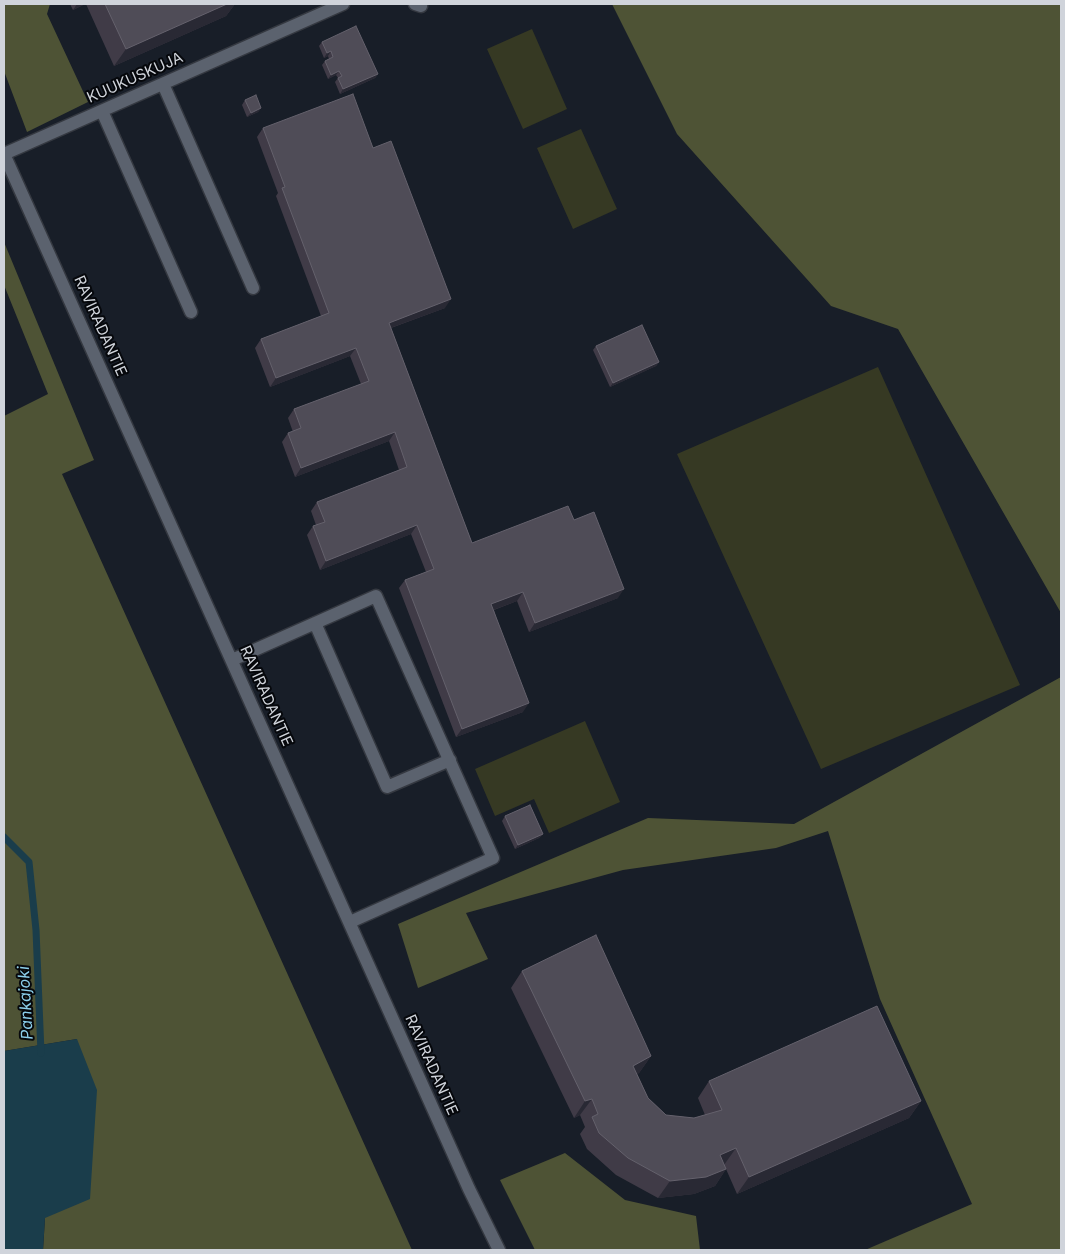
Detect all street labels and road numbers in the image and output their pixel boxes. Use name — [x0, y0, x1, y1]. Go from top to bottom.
street label: KUUKUSKUJA — [84, 49, 186, 107]
street label: RAVIRADANTIE — [70, 273, 130, 379]
street label: RAVIRADANTIE — [236, 643, 296, 749]
street label: RAVIRADANTIE — [401, 1012, 461, 1118]

